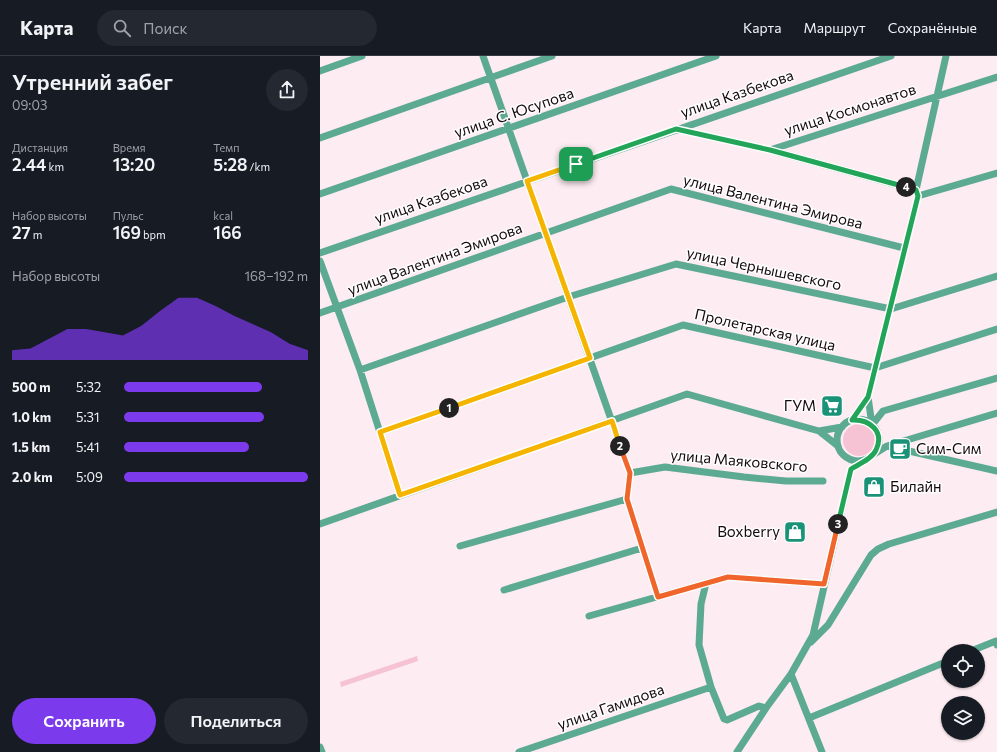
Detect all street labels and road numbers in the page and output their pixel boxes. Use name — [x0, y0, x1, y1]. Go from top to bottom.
street label: улица Казбекова — [678, 65, 796, 121]
street label: улица Космонавтов — [781, 79, 918, 139]
street label: улица С. Юсупова — [452, 83, 576, 141]
street label: улица Валентина Эмирова — [682, 170, 865, 232]
street label: улица Казбекова — [372, 171, 490, 227]
street label: улица Валентина Эмирова — [345, 218, 524, 298]
street label: улица Чернышевского — [685, 243, 843, 293]
street label: Пролетарская улица — [693, 304, 837, 354]
street label: улица Маяковского — [670, 445, 809, 475]
street label: улица Гамидова — [555, 679, 666, 733]

